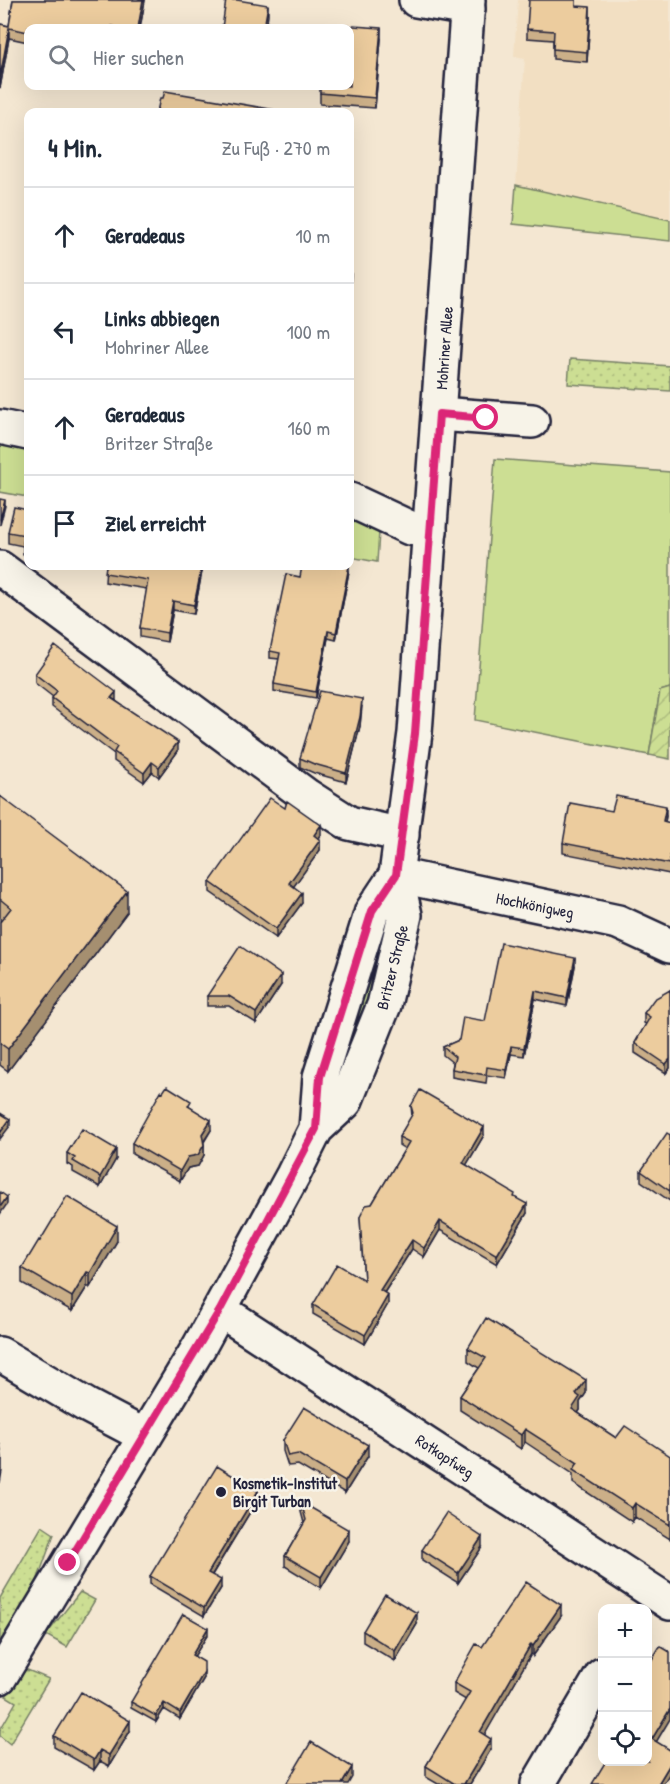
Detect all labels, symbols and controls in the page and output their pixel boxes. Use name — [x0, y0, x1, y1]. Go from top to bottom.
search box — [24, 24, 354, 90]
icon: search — [45, 41, 78, 74]
text: Hier suchen — [93, 42, 184, 72]
text: 4 Min. — [48, 130, 102, 165]
text: Zu Fuß · 270 m — [222, 134, 330, 161]
icon: ahead — [48, 219, 81, 252]
text: Geradeaus — [105, 220, 185, 250]
text: 10 m — [296, 222, 330, 249]
text: Links abbiegen — [105, 303, 220, 333]
street label: Mohriner Allee — [430, 305, 458, 390]
icon: left — [48, 315, 81, 348]
text: 100 m — [287, 318, 330, 345]
text: Mohriner Allee — [105, 333, 209, 360]
text: Geradeaus — [105, 399, 185, 429]
route start — [472, 404, 498, 430]
icon: ahead — [48, 411, 81, 444]
text: 160 m — [288, 414, 330, 441]
text: Britzer Straße — [105, 429, 213, 456]
icon: arrive — [48, 507, 81, 540]
text: Ziel erreicht — [105, 508, 205, 538]
street label: Hochkönigweg — [494, 887, 576, 923]
street label: Britzer Straße — [371, 922, 413, 1012]
street label: Rotkopfweg — [411, 1429, 479, 1483]
place label: Kosmetik-Institut Birgit Turban — [233, 1472, 338, 1513]
marker: Kosmetik-Institut Birgit Turban — [214, 1485, 228, 1499]
route end — [54, 1549, 80, 1575]
map controls — [598, 1604, 652, 1766]
button: + — [598, 1604, 652, 1658]
button: − — [598, 1658, 652, 1712]
button: locate — [598, 1712, 652, 1766]

